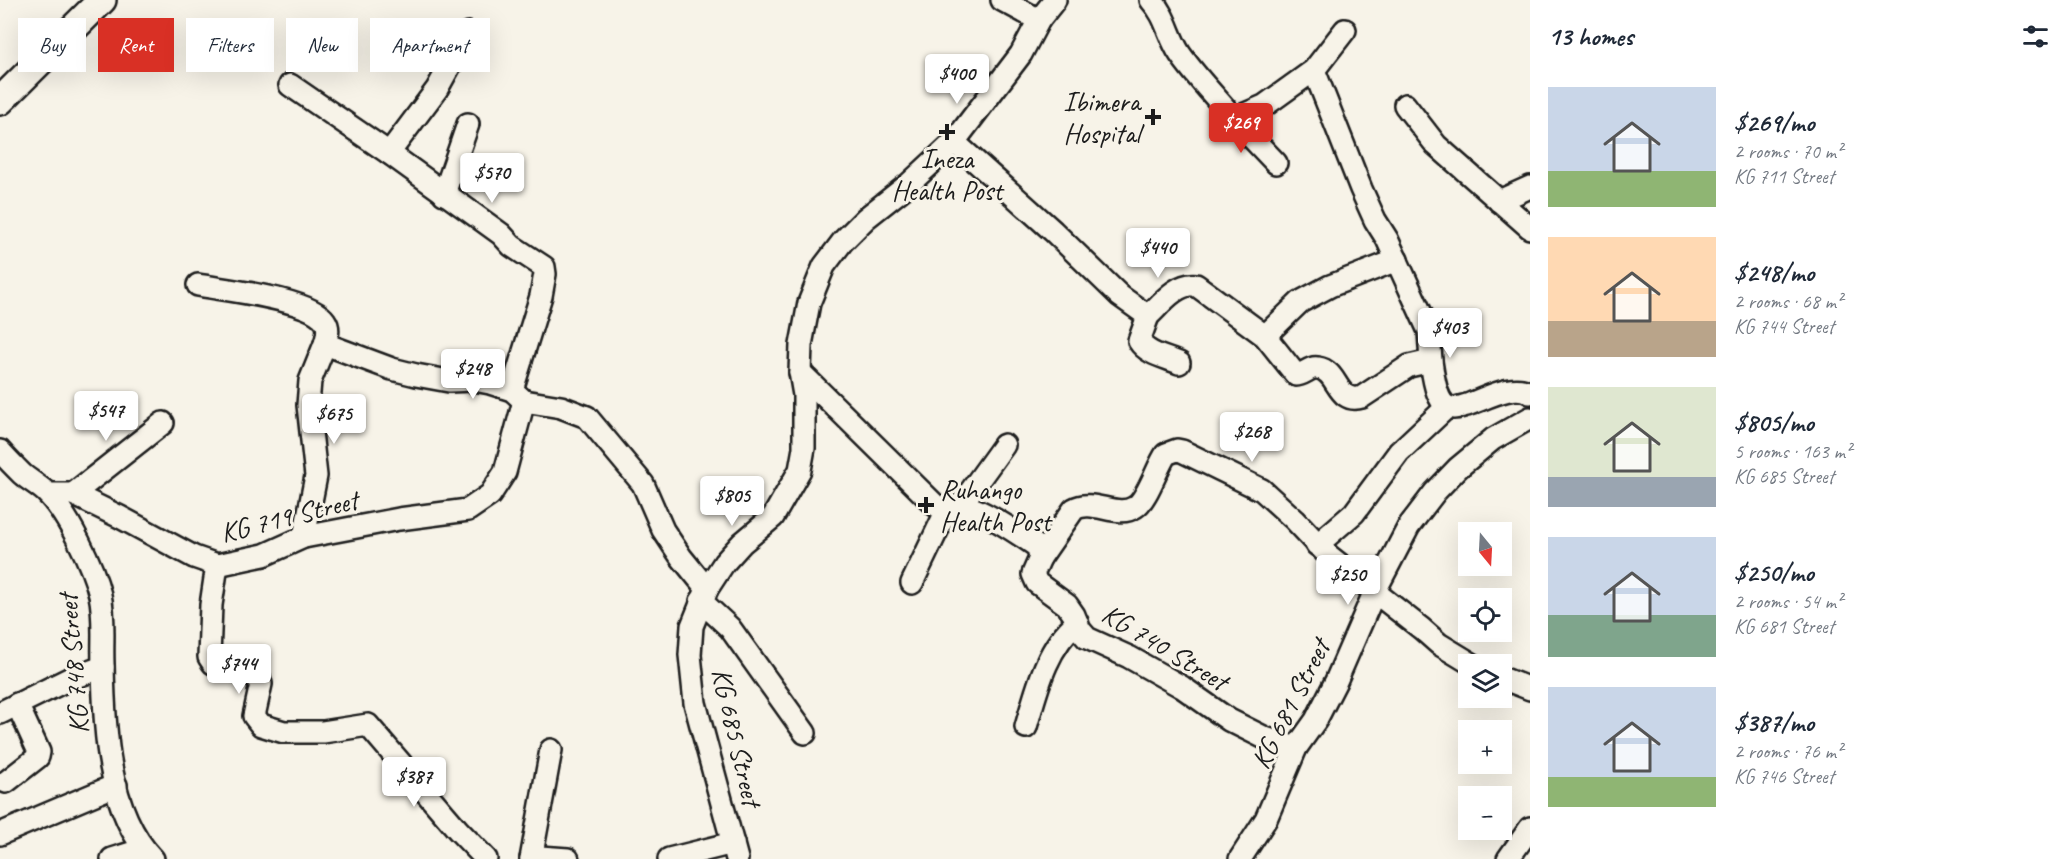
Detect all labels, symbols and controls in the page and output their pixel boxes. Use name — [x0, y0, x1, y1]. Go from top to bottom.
chip: Buy — [18, 18, 86, 72]
chip: Rent — [98, 18, 174, 72]
chip: Filters — [186, 18, 274, 72]
chip: New — [286, 18, 358, 72]
chip: Apartment — [370, 18, 490, 72]
text: 13 homes — [1548, 20, 1633, 53]
icon: filters — [2019, 20, 2052, 53]
pin: $400 — [921, 54, 993, 105]
text: $400 — [939, 61, 975, 86]
place label: Ibimera Hospital — [1063, 84, 1145, 151]
pin: $269 — [1205, 103, 1277, 154]
text: $269/mo — [1734, 106, 1814, 139]
marker: Ibimera Hospital — [1144, 108, 1162, 126]
text: $269 — [1223, 110, 1259, 135]
icon: home — [1596, 111, 1668, 183]
marker: Ineza Health Post — [940, 125, 954, 139]
text: 2 rooms · 70 m² — [1734, 139, 1842, 164]
place label: Ineza Health Post — [892, 141, 1005, 208]
pin: $570 — [456, 153, 528, 204]
text: $570 — [474, 160, 510, 185]
text: KG 711 Street — [1734, 164, 1834, 189]
pin: $440 — [1122, 228, 1194, 279]
text: $440 — [1140, 235, 1176, 260]
text: $248/mo — [1734, 256, 1814, 289]
icon: home — [1596, 261, 1668, 333]
text: 2 rooms · 68 m² — [1734, 289, 1842, 314]
pin: $403 — [1414, 308, 1486, 359]
text: KG 744 Street — [1734, 314, 1834, 339]
text: $403 — [1432, 315, 1468, 340]
pin: $248 — [437, 349, 509, 400]
text: $248 — [455, 356, 491, 381]
pin: $547 — [70, 391, 142, 442]
pin: $675 — [298, 394, 370, 445]
text: $547 — [88, 398, 124, 423]
text: $675 — [316, 401, 352, 426]
text: $805/mo — [1734, 406, 1814, 439]
icon: home — [1596, 411, 1668, 483]
pin: $268 — [1216, 412, 1288, 463]
text: $268 — [1234, 419, 1270, 444]
text: 5 rooms · 163 m² — [1734, 439, 1851, 464]
text: KG 685 Street — [1734, 464, 1834, 489]
place label: Ruhango Health Post — [940, 472, 1053, 539]
pin: $805 — [696, 476, 768, 527]
street label: KG 719 Street — [217, 481, 365, 550]
text: $805 — [714, 483, 750, 508]
marker: Ruhango Health Post — [917, 496, 935, 514]
north arrow — [1458, 522, 1512, 576]
map controls — [1458, 522, 1512, 840]
pin: $250 — [1312, 555, 1384, 606]
text: $250/mo — [1734, 556, 1814, 589]
icon: home — [1596, 561, 1668, 633]
text: $250 — [1330, 562, 1366, 587]
button: locate — [1458, 588, 1512, 642]
street label: KG 748 Street — [49, 589, 97, 735]
text: 2 rooms · 54 m² — [1734, 589, 1842, 614]
street label: KG 740 Street — [1096, 596, 1237, 700]
text: KG 681 Street — [1734, 614, 1834, 639]
street label: KG 681 Street — [1243, 630, 1339, 774]
pin: $744 — [203, 644, 275, 695]
text: $744 — [221, 651, 257, 676]
button: layers — [1458, 654, 1512, 708]
street label: KG 685 Street — [704, 665, 771, 813]
text: $387/mo — [1734, 706, 1814, 739]
icon: home — [1596, 711, 1668, 783]
button: + — [1458, 720, 1512, 774]
text: 2 rooms · 76 m² — [1734, 739, 1842, 764]
pin: $387 — [378, 757, 450, 808]
text: $387 — [396, 764, 432, 789]
text: KG 746 Street — [1734, 764, 1834, 789]
button: − — [1458, 786, 1512, 840]

